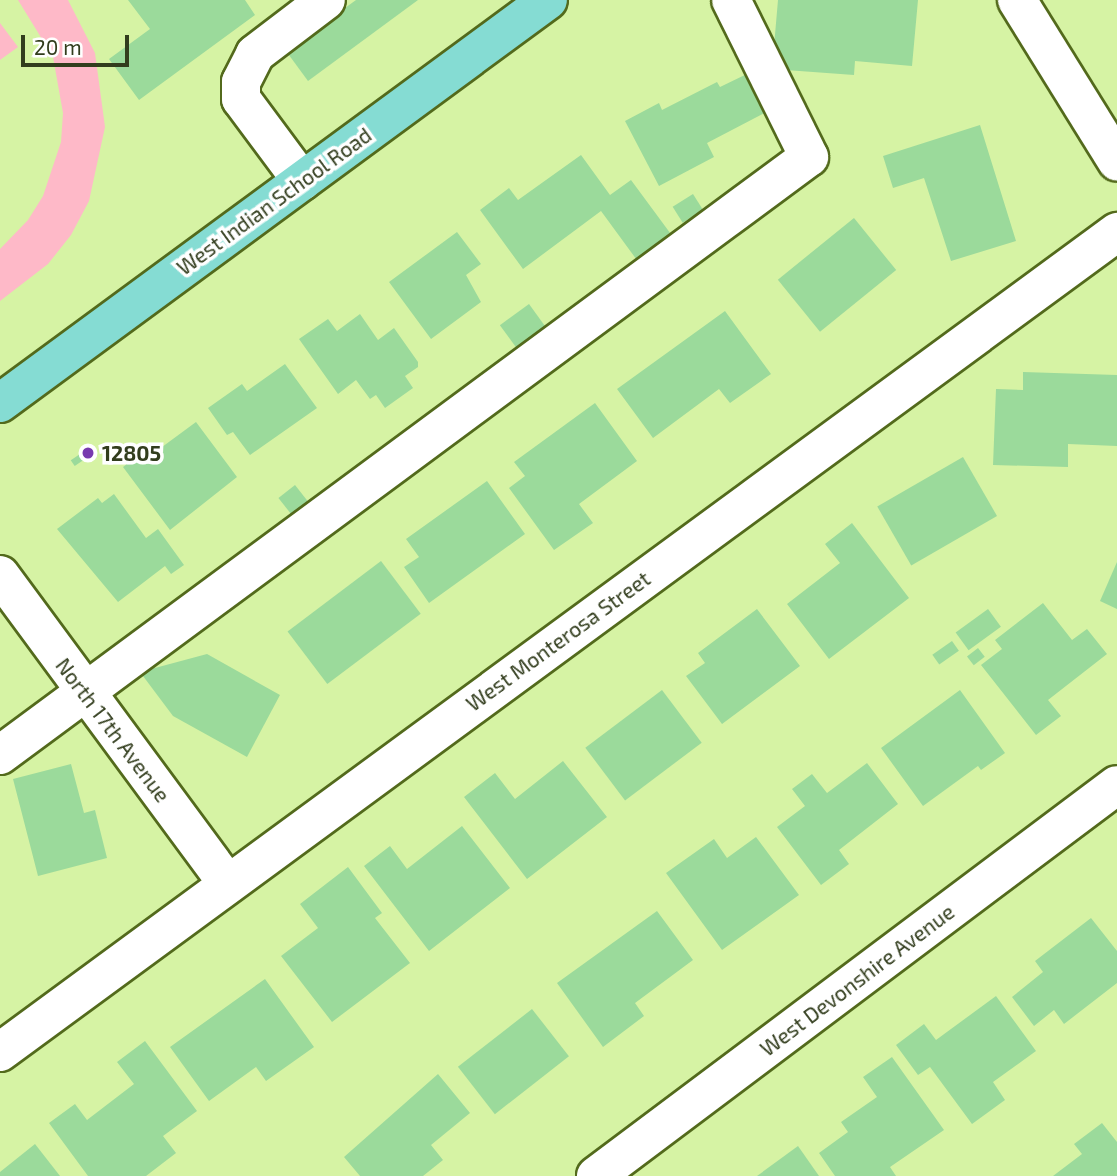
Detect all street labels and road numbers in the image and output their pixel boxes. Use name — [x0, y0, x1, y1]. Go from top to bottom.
street label: West Indian School Road — [172, 122, 376, 280]
street label: West Monterosa Street — [461, 566, 655, 716]
street label: North 17th Avenue — [50, 653, 176, 807]
street label: West Devonshire Avenue — [755, 899, 959, 1061]

